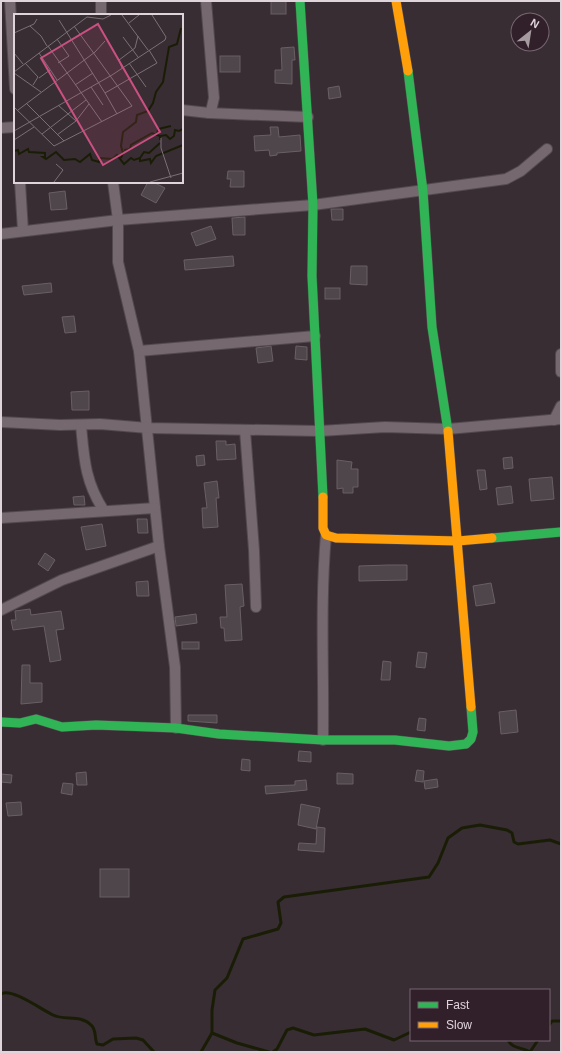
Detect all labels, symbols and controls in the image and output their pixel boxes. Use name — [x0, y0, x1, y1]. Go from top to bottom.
north arrow — [510, 12, 550, 52]
inset map — [14, 14, 183, 183]
text: N — [529, 16, 541, 31]
legend — [410, 989, 550, 1041]
text: Fast — [446, 998, 470, 1012]
text: Slow — [446, 1018, 472, 1032]

